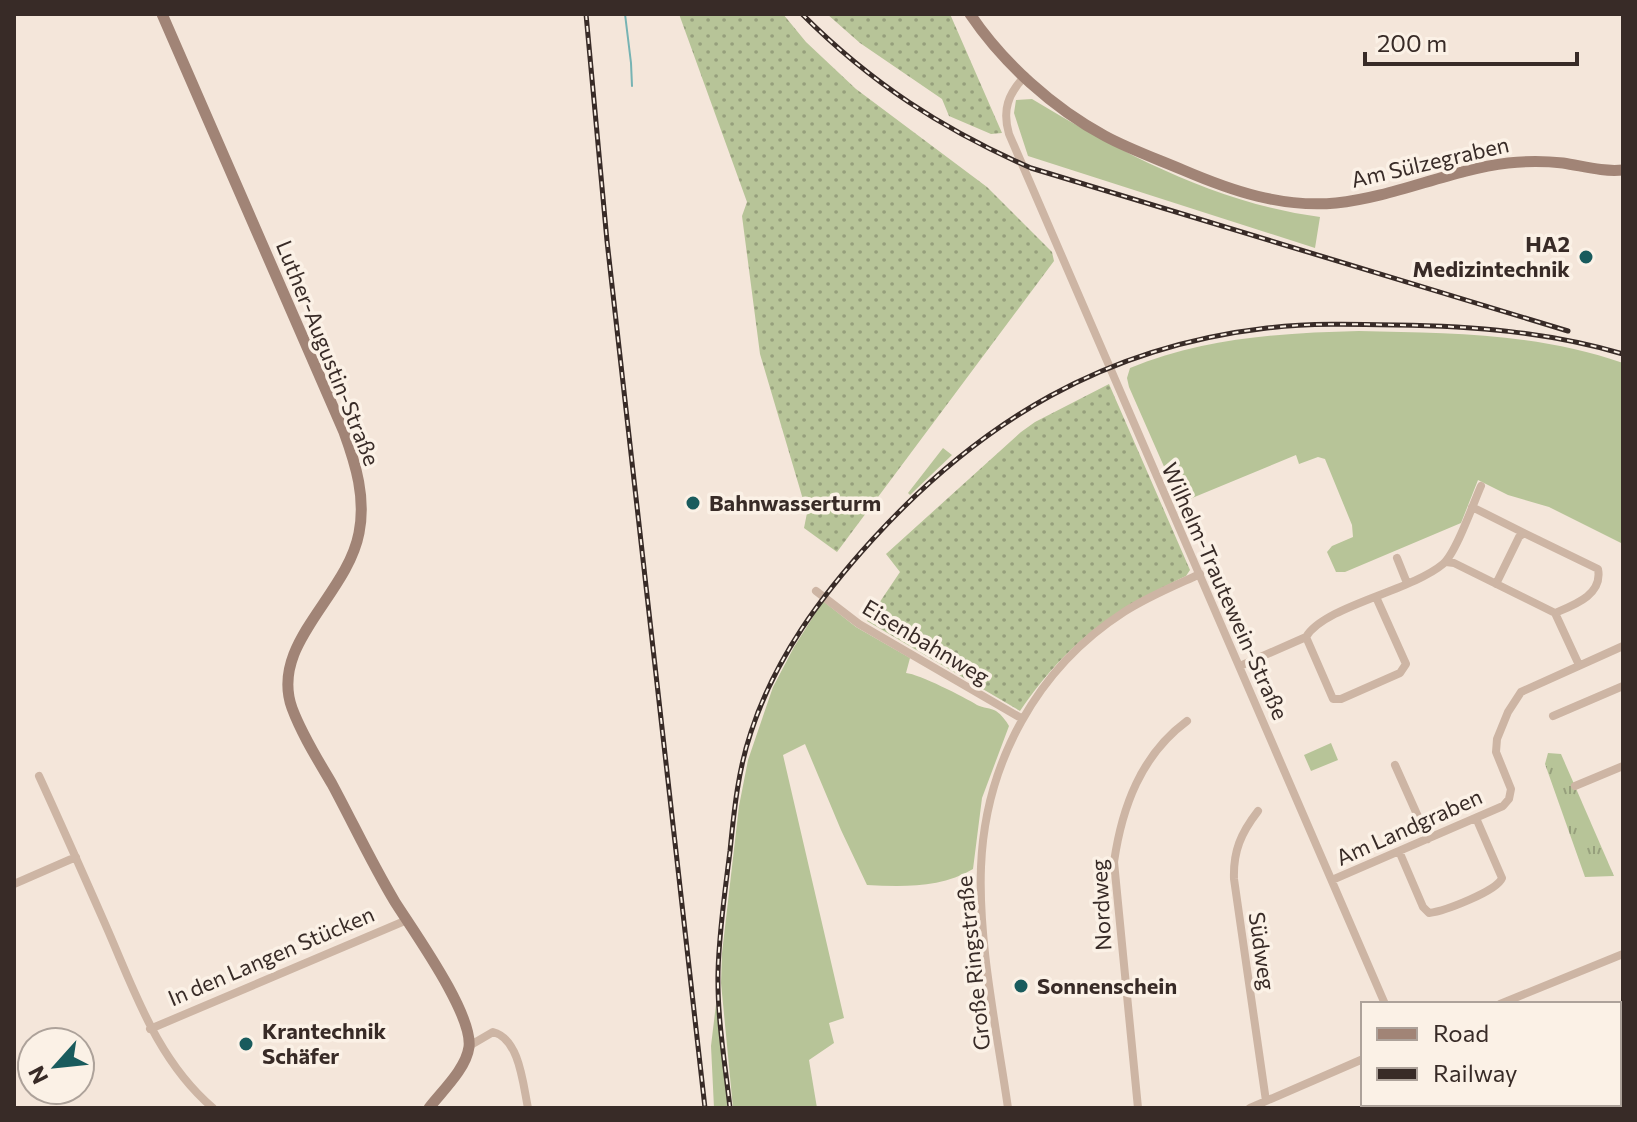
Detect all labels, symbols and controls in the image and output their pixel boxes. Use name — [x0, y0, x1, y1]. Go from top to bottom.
scale bar — [1365, 16, 1577, 66]
text: 200 m — [1377, 28, 1447, 57]
street label: Am Sülzegraben — [1348, 130, 1511, 193]
place label: HA2 Medizintechnik — [1413, 230, 1570, 282]
street label: Luther-Augustin-Straße — [271, 236, 386, 469]
marker: HA2 Medizintechnik — [1577, 248, 1595, 266]
street label: Wilhelm-Trautewein-Straße — [1156, 458, 1294, 724]
place label: Bahnwasserturm — [709, 489, 881, 516]
marker: Bahnwasserturm — [684, 494, 702, 512]
street label: Eisenbahnweg — [858, 593, 995, 690]
street label: Am Landgraben — [1331, 782, 1486, 871]
street label: Nordweg — [1085, 859, 1116, 951]
street label: Große Ringstraße — [950, 874, 995, 1052]
street label: In den Langen Stücken — [164, 900, 378, 1011]
street label: Südweg — [1244, 910, 1281, 992]
place label: Sonnenschein — [1037, 972, 1177, 999]
marker: Sonnenschein — [1012, 977, 1030, 995]
legend — [1361, 1002, 1621, 1106]
place label: Krantechnik Schäfer — [262, 1017, 387, 1069]
text: Road — [1433, 1018, 1489, 1047]
north arrow — [16, 1026, 96, 1106]
marker: Krantechnik Schäfer — [237, 1035, 255, 1053]
text: Railway — [1433, 1058, 1518, 1087]
text: N — [22, 1062, 54, 1089]

